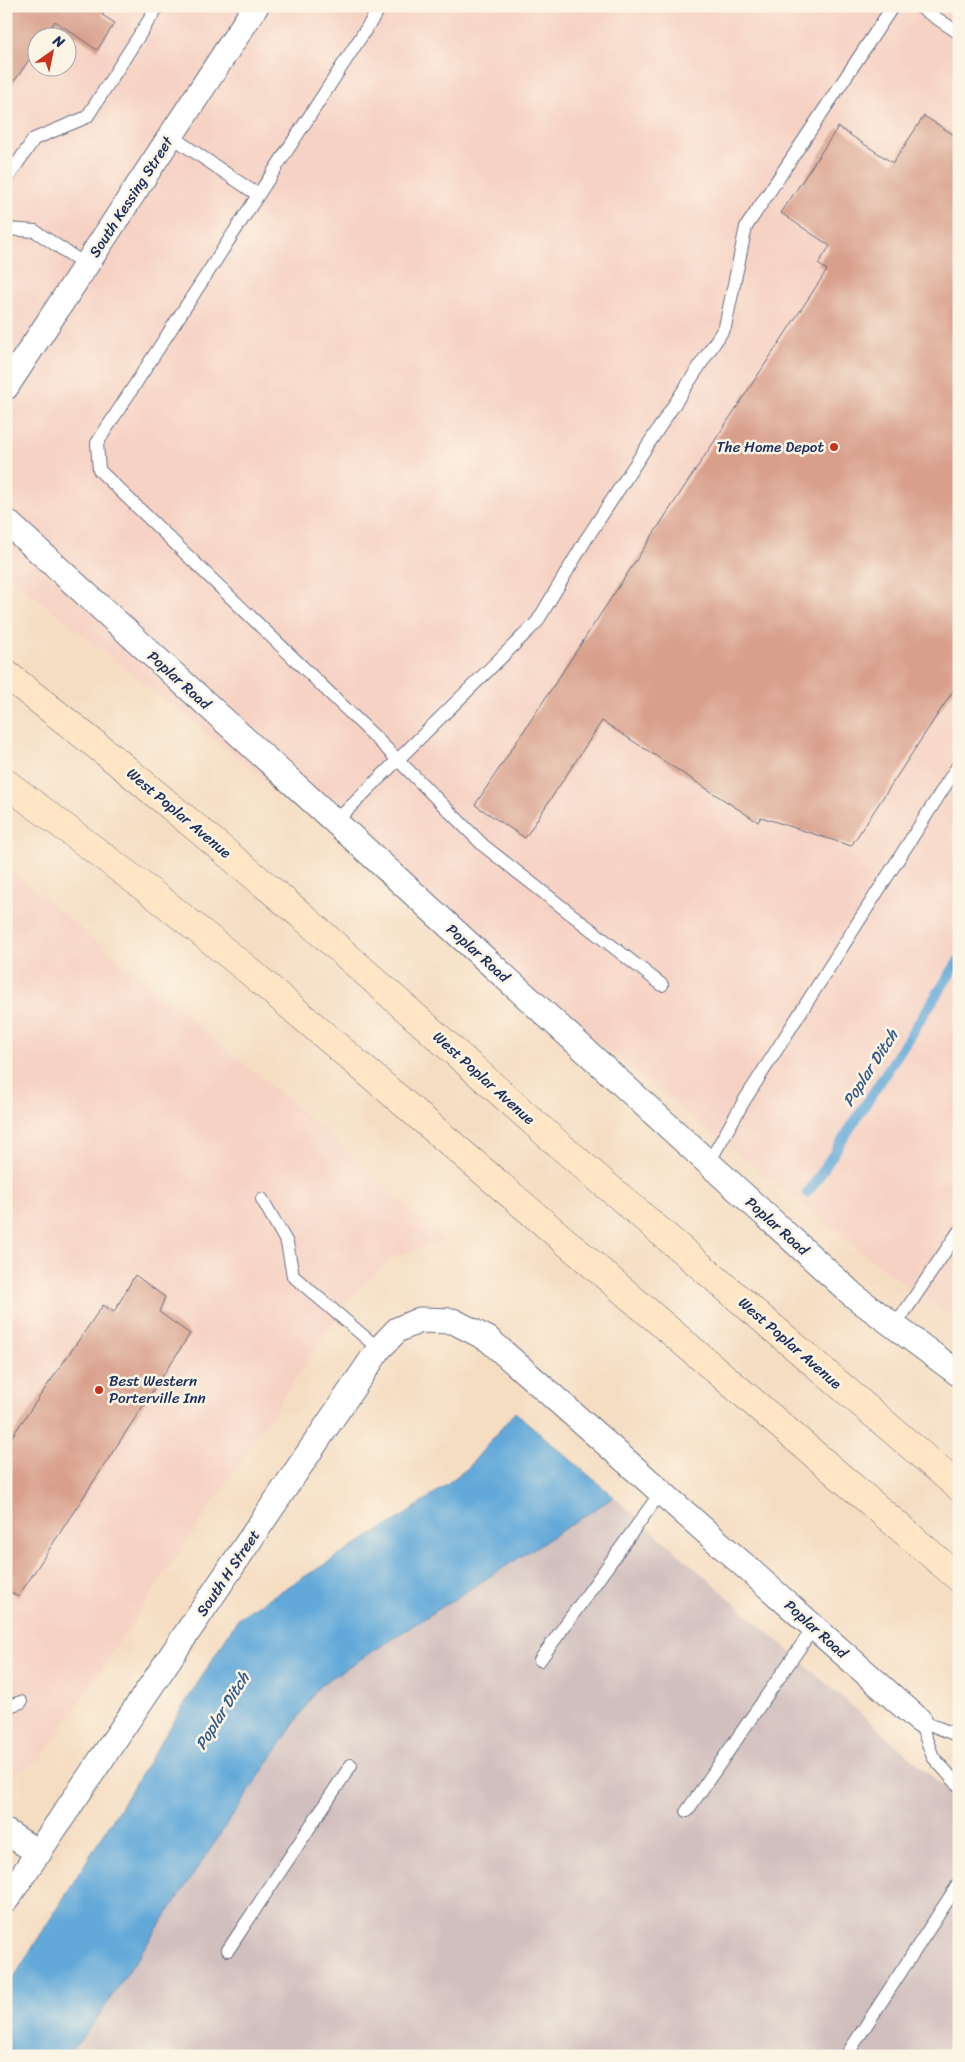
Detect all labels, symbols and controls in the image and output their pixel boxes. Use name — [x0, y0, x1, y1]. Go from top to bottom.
north arrow — [28, 28, 78, 78]
text: N — [47, 28, 70, 55]
street label: South Kessing Street — [82, 130, 181, 263]
place label: The Home Depot — [717, 434, 824, 460]
marker: The Home Depot — [828, 441, 840, 453]
street label: Poplar Road — [141, 644, 218, 717]
street label: West Poplar Avenue — [121, 761, 237, 865]
street label: Poplar Road — [440, 917, 517, 990]
water label: Poplar Ditch — [834, 1022, 907, 1112]
street label: West Poplar Avenue — [427, 1025, 541, 1131]
street label: Poplar Road — [739, 1190, 816, 1263]
street label: West Poplar Avenue — [732, 1290, 848, 1396]
place label: Best Western Porterville Inn — [109, 1368, 206, 1411]
marker: Best Western Porterville Inn — [93, 1384, 105, 1396]
street label: South H Street — [189, 1524, 267, 1622]
street label: Poplar Road — [778, 1593, 855, 1666]
water label: Poplar Ditch — [187, 1665, 258, 1756]

